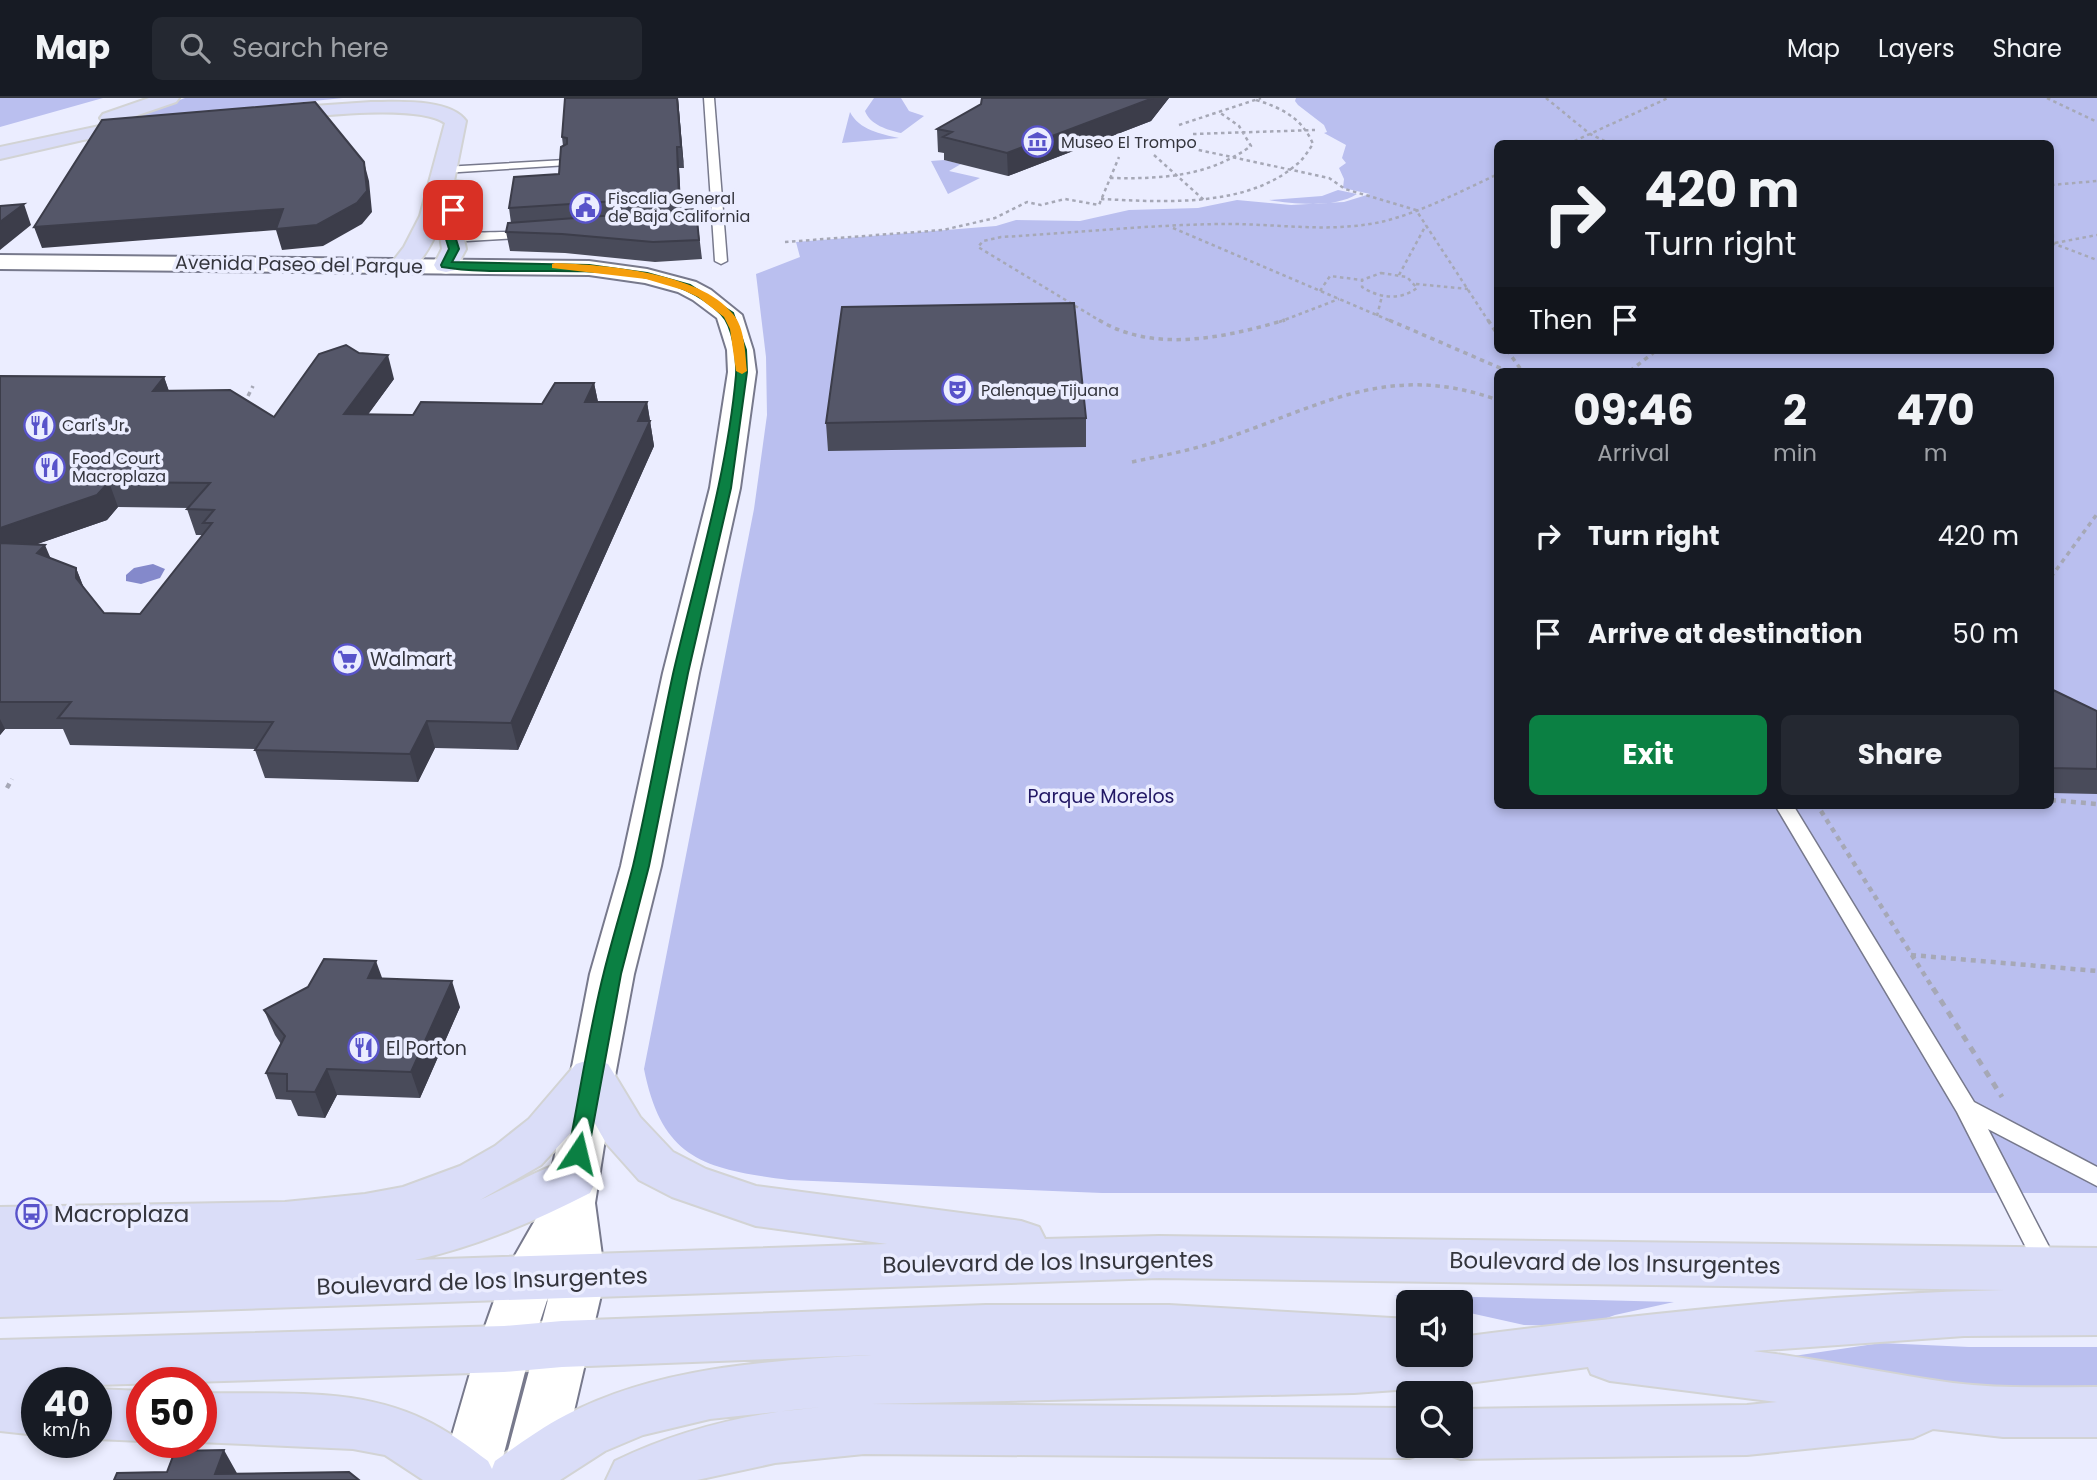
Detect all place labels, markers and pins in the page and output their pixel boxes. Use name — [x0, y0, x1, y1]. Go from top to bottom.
museum icon: Museo El Trompo — [1021, 125, 1055, 159]
place label: Museo El Trompo — [1061, 131, 1197, 154]
pin — [423, 180, 483, 240]
place label: Fiscalia General de Baja California — [608, 187, 750, 228]
public building icon: Fiscalia General de Baja California — [568, 190, 602, 224]
theatre icon: Palenque Tijuana — [941, 373, 975, 407]
place label: Palenque Tijuana — [981, 379, 1119, 402]
restaurant icon: Carl's Jr. — [22, 408, 56, 442]
place label: Carl's Jr. — [62, 414, 128, 437]
place label: Food Court Macroplaza — [72, 447, 166, 488]
restaurant icon: Food Court Macroplaza — [32, 450, 66, 484]
supermarket icon: Walmart — [330, 642, 364, 676]
place label: Walmart — [370, 646, 453, 673]
restaurant icon: El Porton — [346, 1031, 380, 1065]
place label: El Porton — [386, 1035, 467, 1062]
bus stop icon: Macroplaza — [14, 1197, 48, 1231]
place label: Macroplaza — [54, 1198, 189, 1230]

